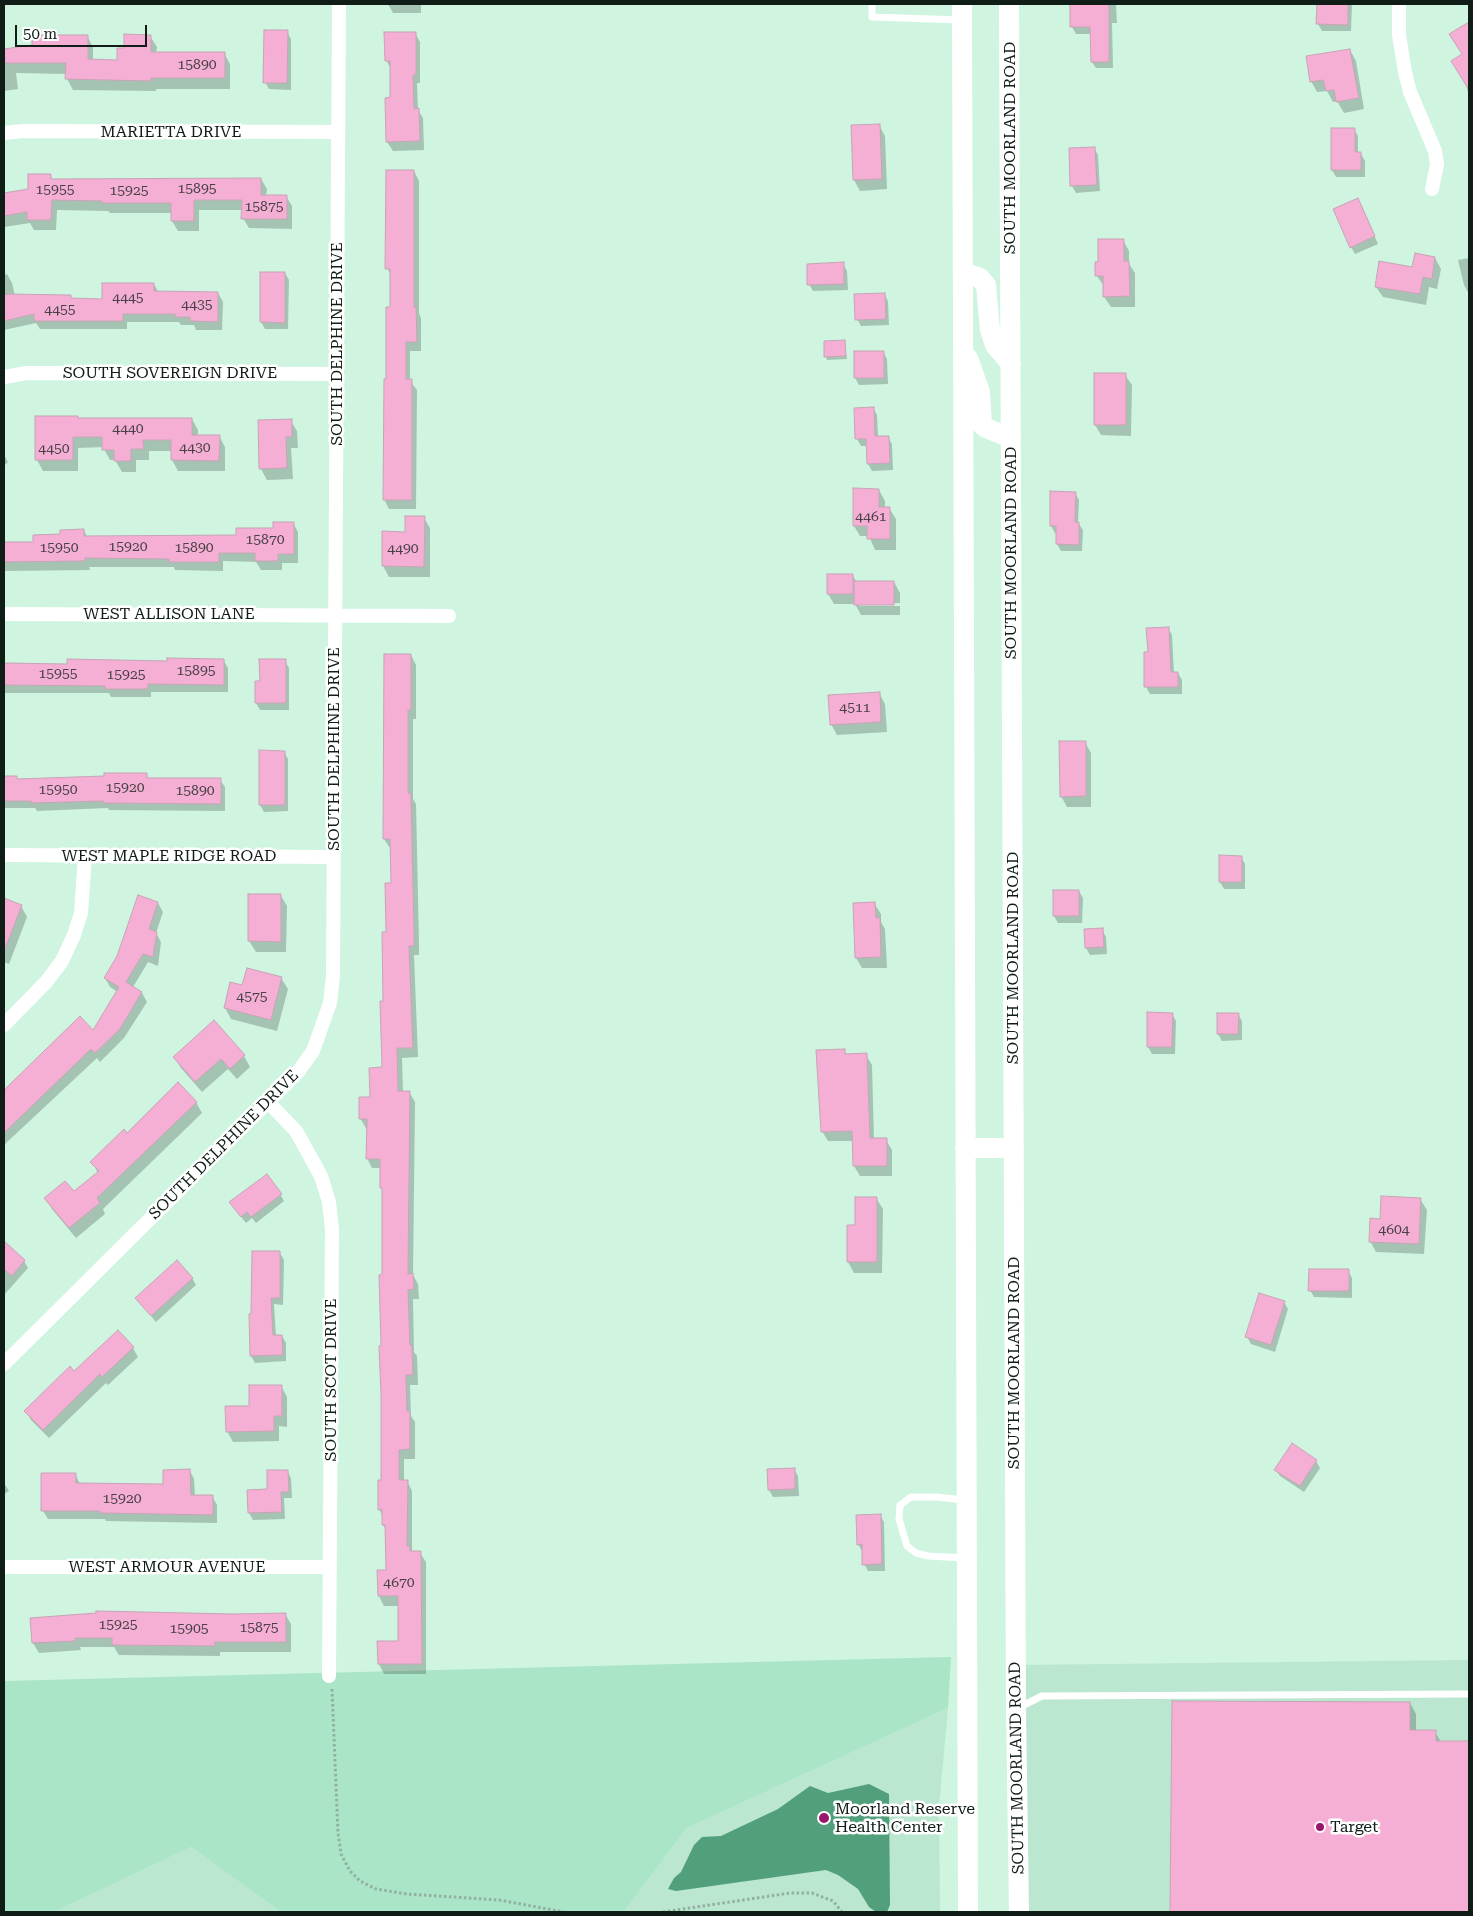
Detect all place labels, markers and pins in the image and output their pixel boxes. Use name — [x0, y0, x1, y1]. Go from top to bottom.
place label: Moorland Reserve Health Center — [835, 1799, 975, 1837]
marker: Moorland Reserve Health Center — [817, 1811, 831, 1825]
place label: Target — [1330, 1817, 1378, 1837]
marker: Target — [1314, 1821, 1326, 1833]

